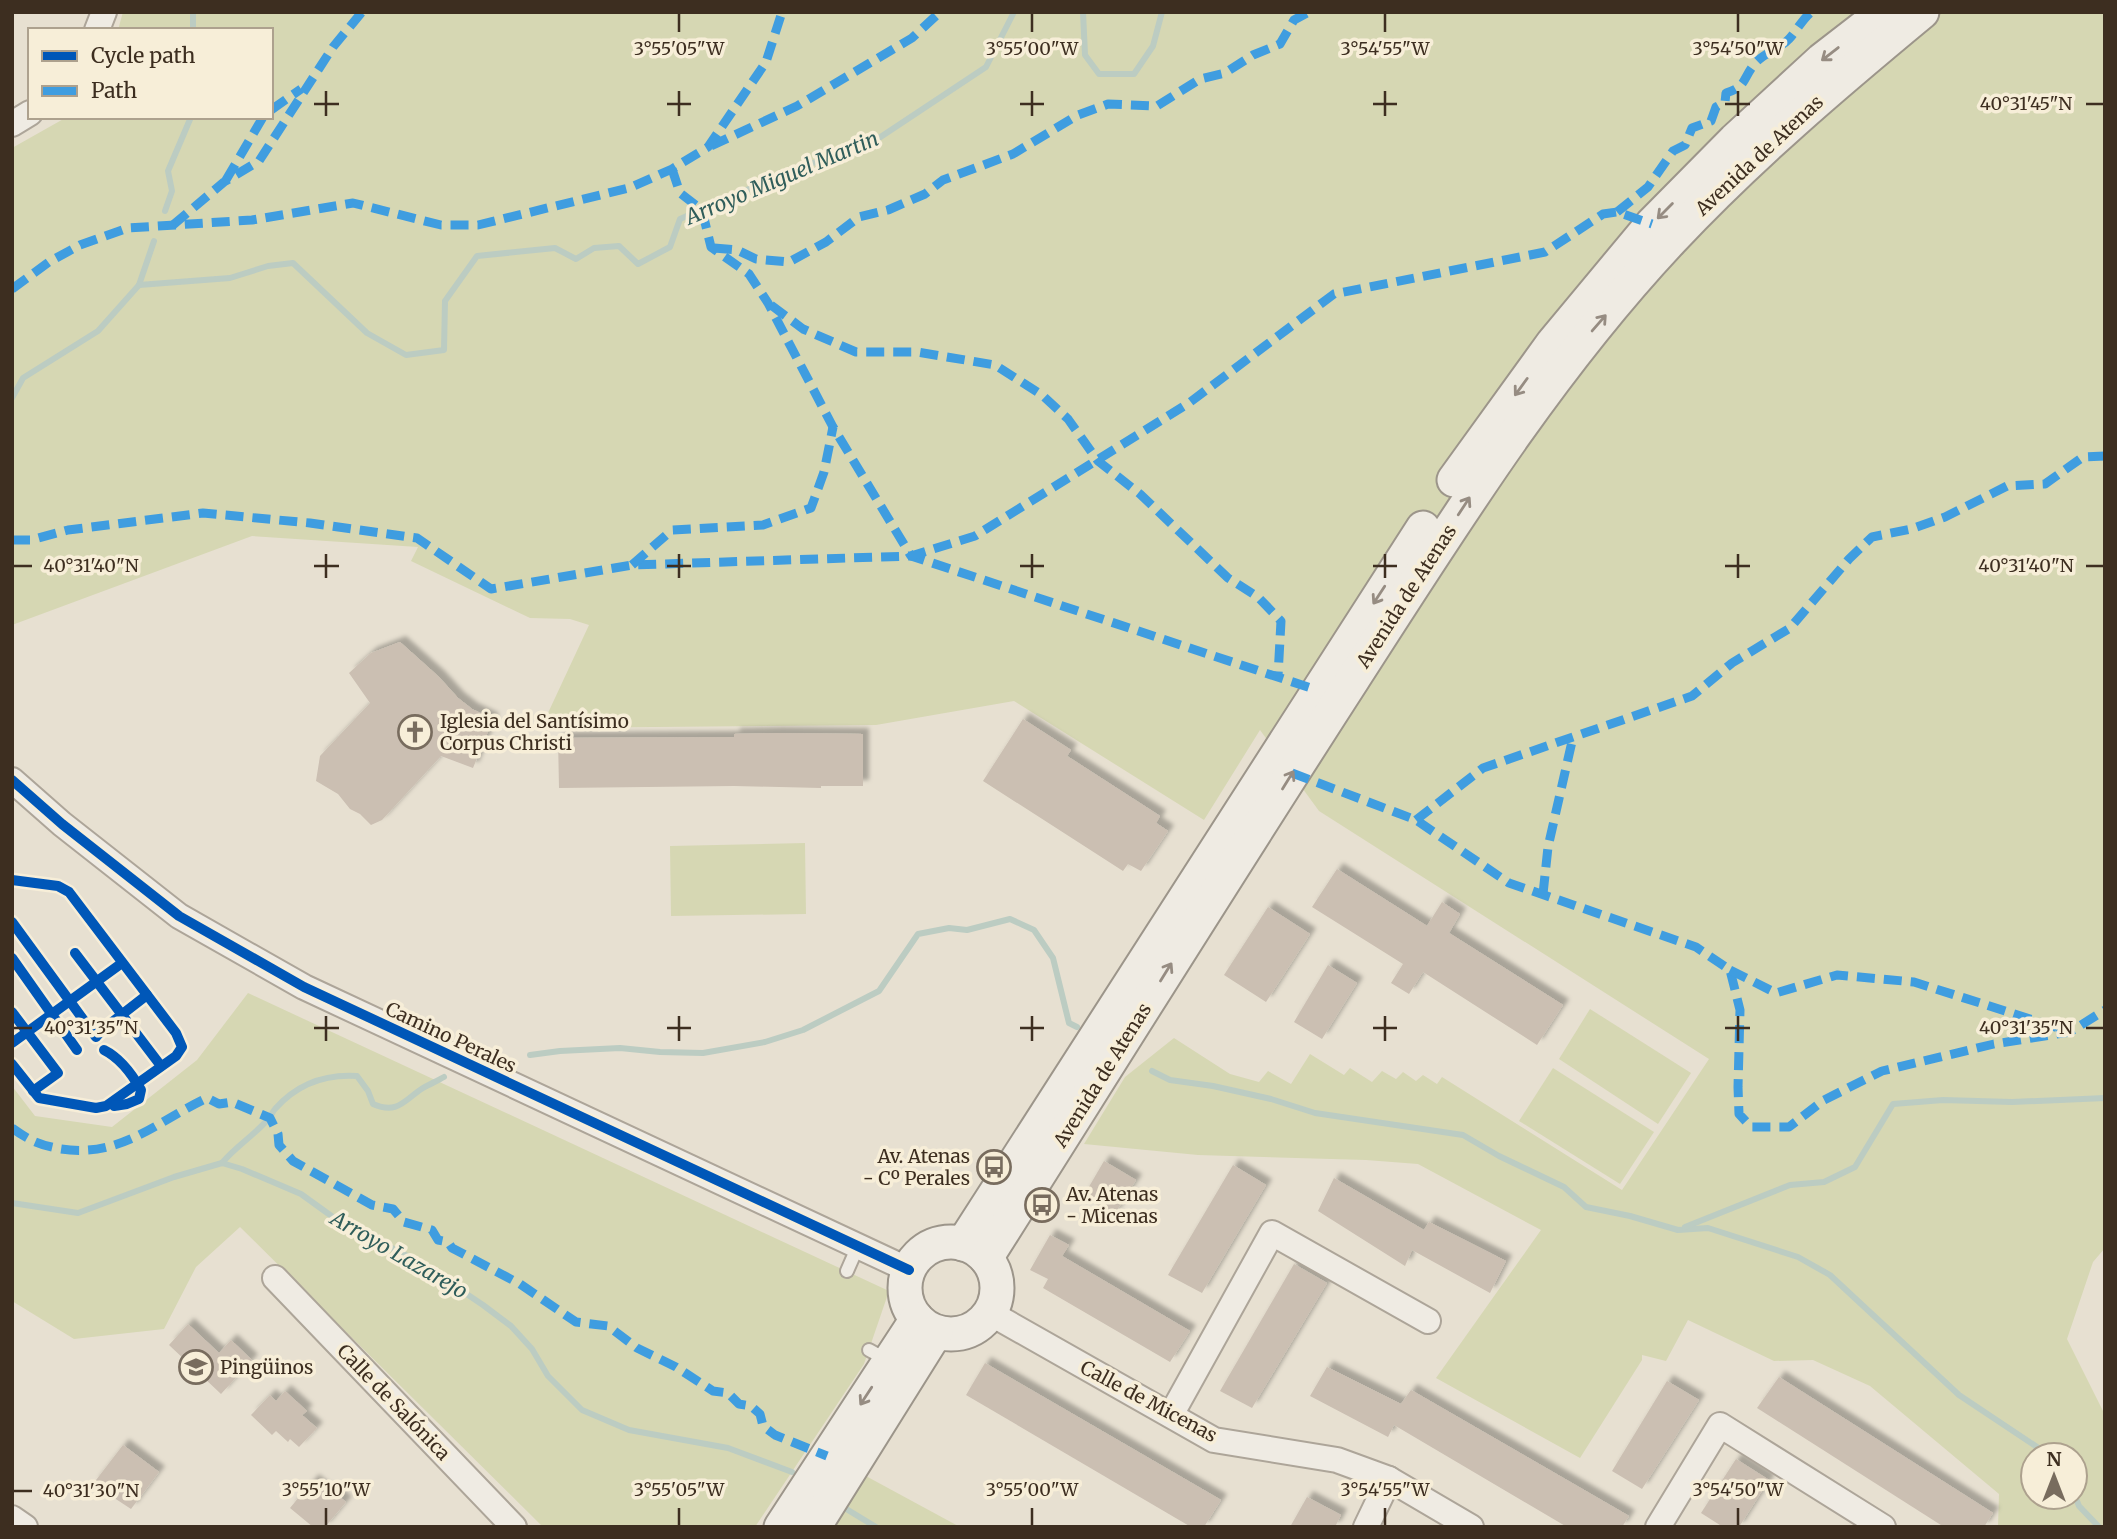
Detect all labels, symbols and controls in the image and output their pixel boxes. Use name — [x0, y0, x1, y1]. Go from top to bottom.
legend — [28, 28, 273, 119]
text: 3°55'05"W — [634, 37, 725, 60]
text: 3°55'00"W — [986, 37, 1079, 60]
text: 3°54'55"W — [1341, 37, 1430, 60]
text: 3°54'50"W — [1693, 37, 1785, 60]
text: Cycle path — [91, 42, 195, 69]
one-way arrow — [1821, 47, 1839, 62]
text: Path — [91, 77, 137, 104]
street label: Avenida de Atenas — [1689, 90, 1828, 221]
text: 40°31'45"N — [1980, 92, 2072, 115]
water label: Arroyo Miguel Martin — [679, 125, 882, 231]
one-way arrow — [1656, 202, 1673, 219]
one-way arrow — [1591, 315, 1607, 333]
one-way arrow — [1514, 377, 1528, 396]
one-way arrow — [1458, 497, 1472, 517]
street label: Avenida de Atenas — [1350, 520, 1461, 673]
text: 40°31'40"N — [43, 554, 139, 577]
text: 40°31'40"N — [1978, 554, 2074, 577]
one-way arrow — [1372, 585, 1386, 604]
place label: Iglesia del Santísimo Corpus Christi — [440, 709, 629, 755]
church icon: Iglesia del Santísimo Corpus Christi — [396, 713, 434, 751]
one-way arrow — [1280, 771, 1295, 790]
one-way arrow — [1160, 963, 1174, 983]
street label: Camino Perales — [382, 996, 520, 1078]
street label: Avenida de Atenas — [1047, 998, 1156, 1153]
text: 40°31'35"N — [44, 1016, 138, 1039]
text: 40°31'35"N — [1979, 1016, 2073, 1039]
place label: Av. Atenas - Cº Perales — [863, 1144, 970, 1190]
bus stop icon: Av. Atenas - Cº Perales — [975, 1148, 1013, 1186]
place label: Av. Atenas - Micenas — [1065, 1182, 1158, 1228]
bus stop icon: Av. Atenas - Micenas — [1023, 1186, 1061, 1224]
water label: Arroyo Lazarejo — [324, 1203, 473, 1305]
street label: Calle de Salónica — [332, 1339, 456, 1465]
school or university icon: Pingüinos — [177, 1348, 215, 1386]
place label: Pingüinos — [220, 1355, 313, 1379]
street label: Calle de Micenas — [1077, 1355, 1221, 1447]
one-way arrow — [858, 1386, 872, 1406]
north arrow — [2019, 1441, 2089, 1511]
text: N — [2046, 1447, 2062, 1471]
text: 3°55'10"W — [282, 1478, 371, 1501]
text: 3°55'05"W — [634, 1478, 725, 1501]
text: 3°55'00"W — [986, 1478, 1079, 1501]
text: 3°54'55"W — [1341, 1478, 1430, 1501]
text: 3°54'50"W — [1693, 1478, 1785, 1501]
text: 40°31'30"N — [43, 1479, 139, 1502]

